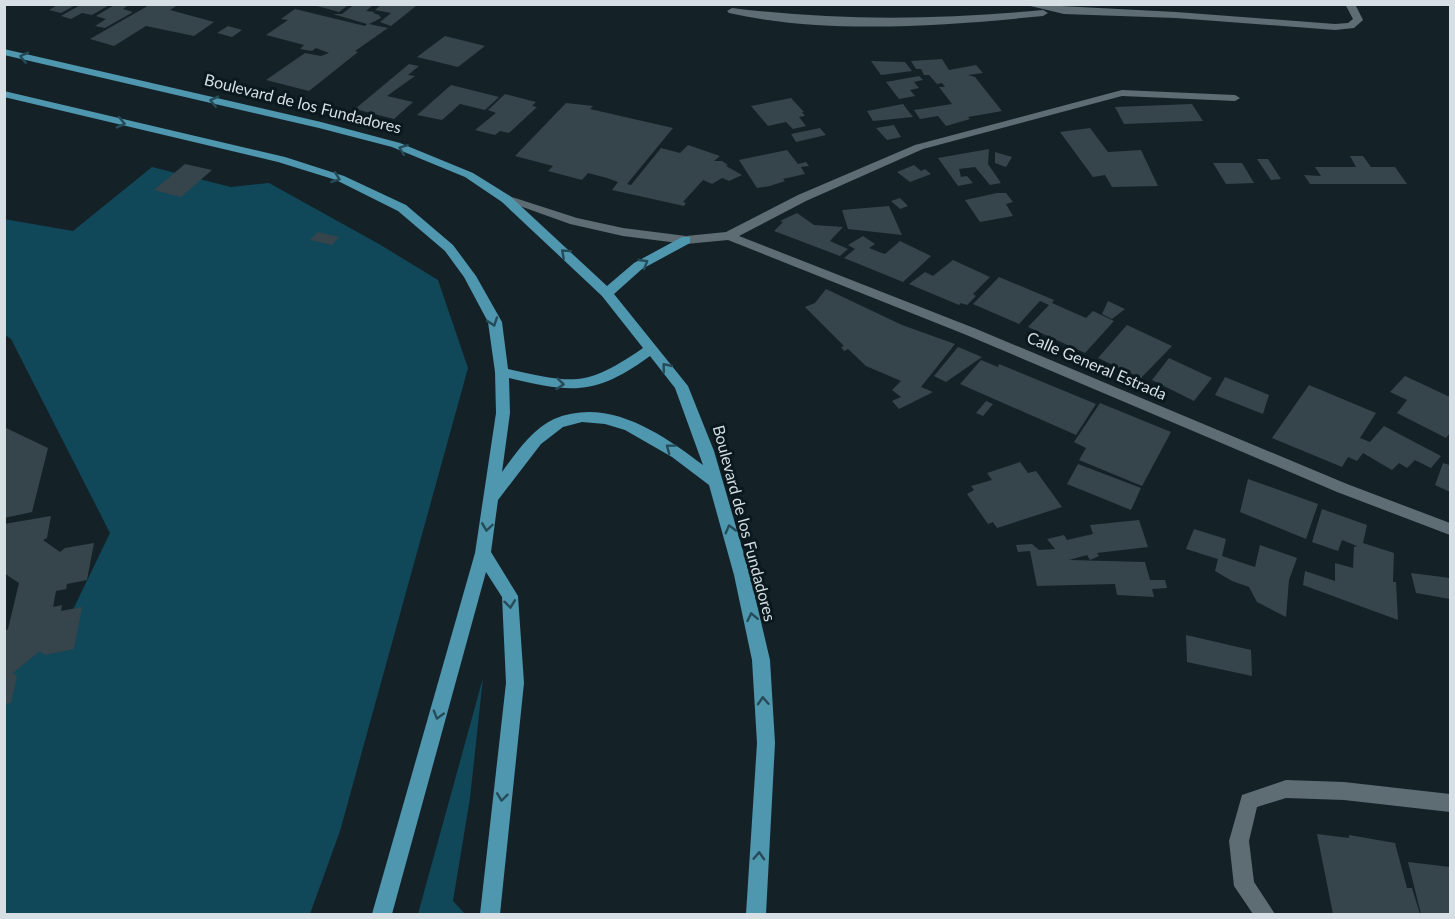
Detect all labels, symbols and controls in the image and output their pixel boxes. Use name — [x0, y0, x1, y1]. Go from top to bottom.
one-way arrow — [20, 51, 30, 64]
street label: Boulevard de los Fundadores — [203, 69, 404, 137]
one-way arrow — [210, 95, 220, 108]
one-way arrow — [116, 115, 126, 128]
one-way arrow — [398, 143, 409, 156]
one-way arrow — [330, 170, 341, 183]
one-way arrow — [562, 249, 572, 260]
one-way arrow — [638, 259, 648, 271]
one-way arrow — [485, 316, 498, 327]
street label: Calle General Estrada — [1024, 327, 1170, 403]
one-way arrow — [662, 363, 673, 374]
one-way arrow — [555, 377, 564, 390]
street label: Boulevard de los Fundadores — [710, 423, 780, 623]
one-way arrow — [666, 445, 677, 456]
one-way arrow — [481, 522, 493, 532]
one-way arrow — [725, 524, 737, 535]
one-way arrow — [503, 599, 516, 608]
one-way arrow — [746, 613, 759, 623]
one-way arrow — [757, 697, 770, 706]
one-way arrow — [432, 710, 445, 720]
one-way arrow — [496, 793, 509, 802]
one-way arrow — [753, 852, 766, 861]

